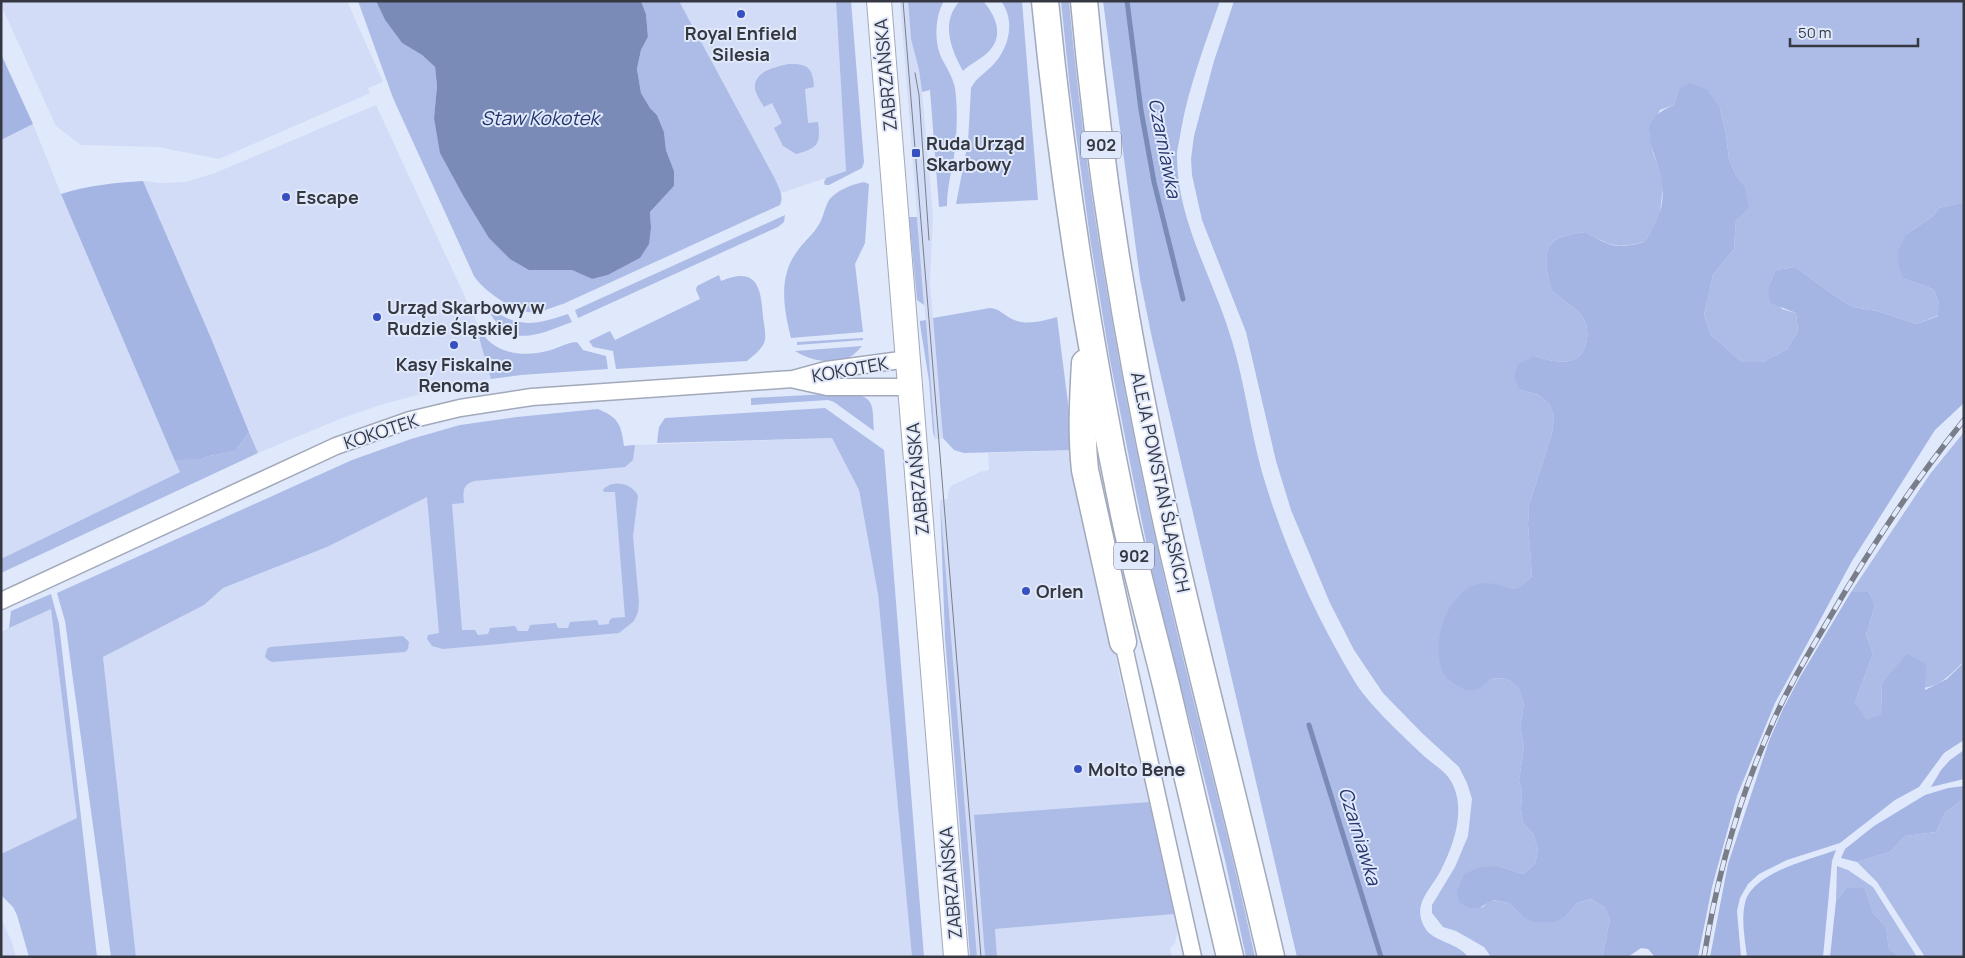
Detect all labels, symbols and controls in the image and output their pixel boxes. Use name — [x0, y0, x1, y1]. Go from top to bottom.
marker: Royal Enfield Silesia — [735, 8, 747, 20]
scale bar — [1790, 15, 1918, 47]
street label: ZABRZAŃSKA — [868, 17, 902, 132]
place label: Royal Enfield Silesia — [685, 21, 797, 66]
text: 50 m — [1798, 22, 1832, 43]
water label: Czarniawka — [1143, 96, 1188, 201]
water label: Staw Kokotek — [481, 105, 602, 131]
place label: Ruda Urząd Skarbowy — [926, 131, 1025, 176]
road number: 902 — [1081, 132, 1121, 158]
marker: Ruda Urząd Skarbowy — [910, 147, 922, 159]
place label: Escape — [296, 185, 359, 209]
marker: Escape — [280, 191, 292, 203]
place label: Urząd Skarbowy w Rudzie Śląskiej — [387, 295, 545, 340]
marker: Urząd Skarbowy w Rudzie Śląskiej — [371, 311, 383, 323]
marker: Kasy Fiskalne Renoma — [448, 339, 460, 351]
street label: KOKOTEK — [810, 350, 891, 388]
place label: Kasy Fiskalne Renoma — [396, 352, 512, 397]
street label: ALEJA POWSTAŃ ŚLĄSKICH — [1126, 369, 1196, 595]
street label: KOKOTEK — [340, 408, 422, 454]
street label: ZABRZAŃSKA — [900, 421, 934, 536]
road number: 902 — [1114, 542, 1154, 570]
place label: Orlen — [1036, 579, 1084, 603]
marker: Orlen — [1020, 585, 1032, 597]
place label: Molto Bene — [1088, 757, 1186, 781]
marker: Molto Bene — [1072, 763, 1084, 775]
water label: Czarniawka — [1333, 784, 1388, 889]
street label: ZABRZAŃSKA — [933, 825, 967, 940]

